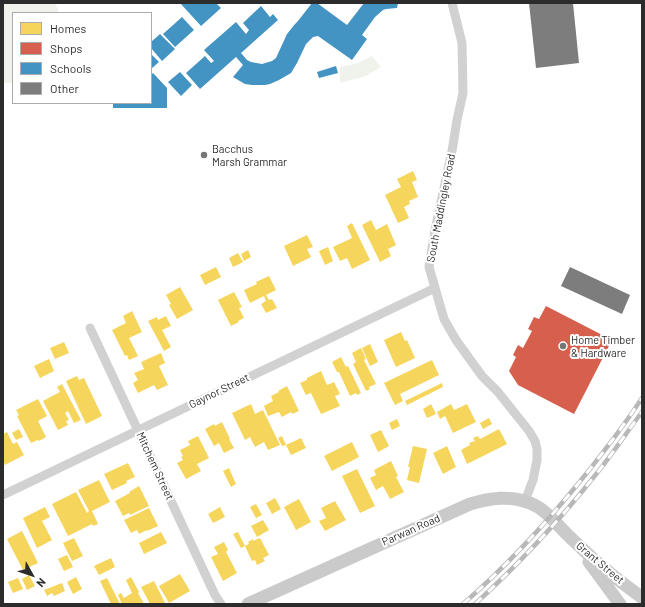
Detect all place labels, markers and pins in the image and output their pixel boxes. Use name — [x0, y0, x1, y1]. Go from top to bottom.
place label: Bacchus Marsh Grammar — [212, 142, 287, 168]
marker: Bacchus Marsh Grammar — [199, 150, 209, 160]
place label: Home Timber & Hardware — [571, 333, 635, 359]
marker: Home Timber & Hardware — [558, 341, 568, 351]

